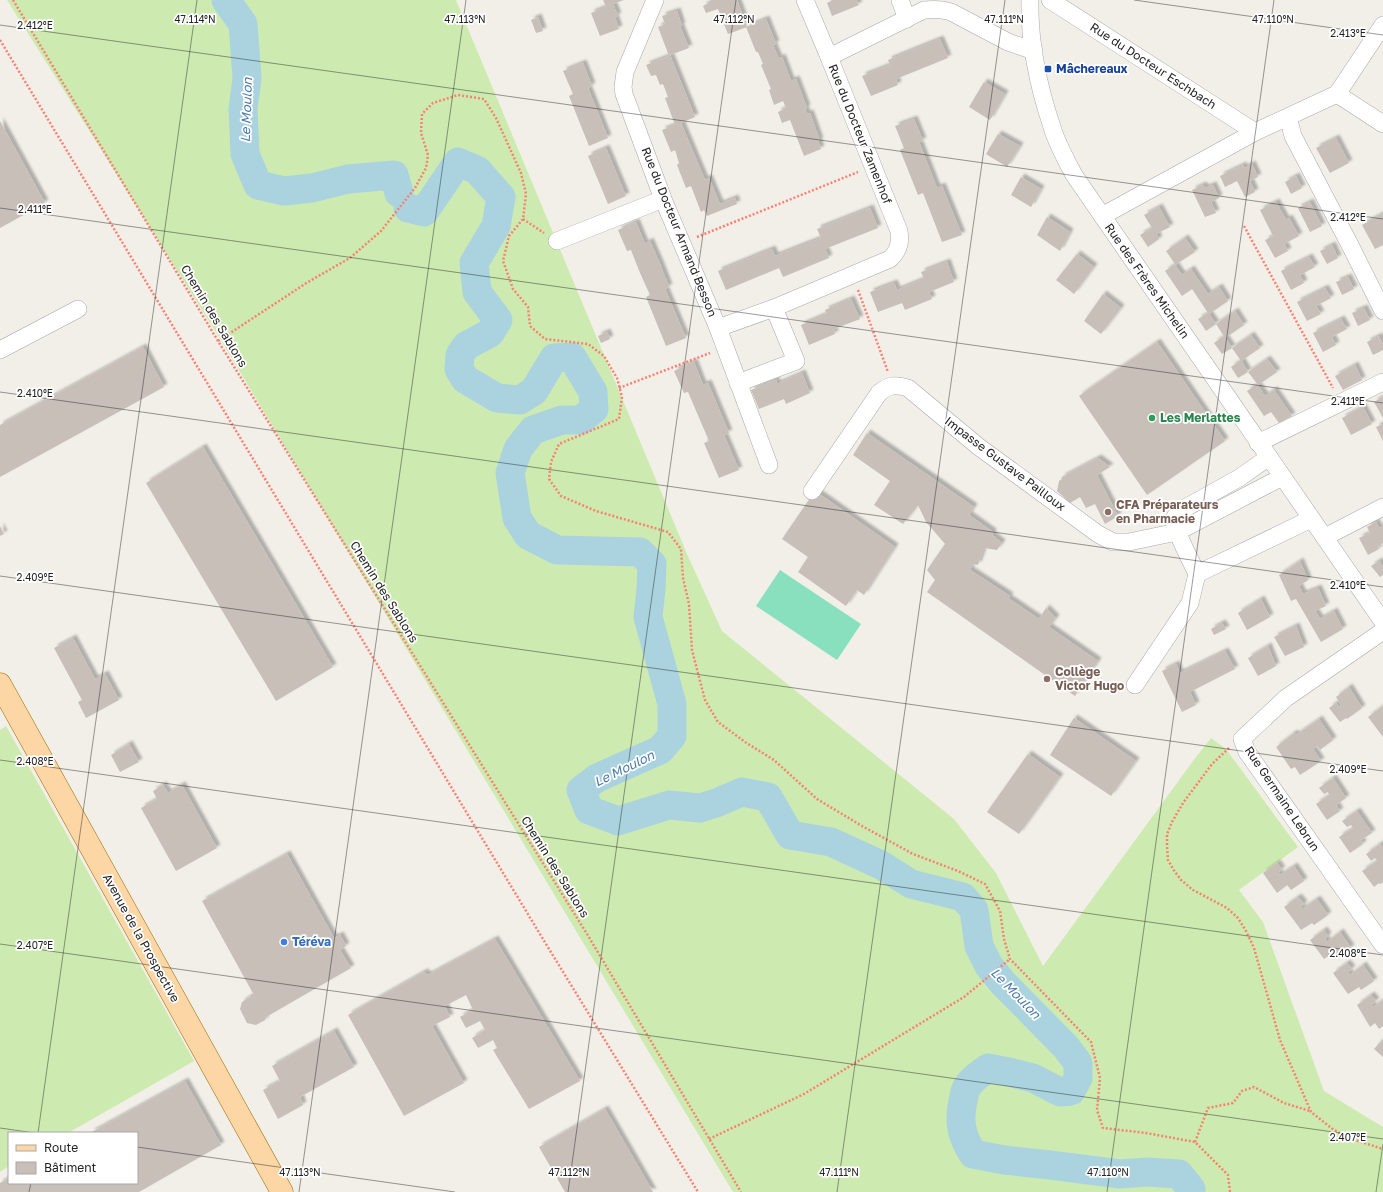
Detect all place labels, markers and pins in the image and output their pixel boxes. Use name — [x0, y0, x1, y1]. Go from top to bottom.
place label: Mâchereaux — [1056, 61, 1128, 76]
marker: Mâchereaux — [1043, 64, 1053, 74]
place label: Les Merlattes — [1160, 410, 1241, 425]
marker: Les Merlattes — [1147, 413, 1157, 423]
place label: CFA Préparateurs en Pharmacie — [1116, 497, 1219, 526]
marker: CFA Préparateurs en Pharmacie — [1103, 507, 1113, 517]
place label: Collège Victor Hugo — [1055, 664, 1124, 693]
marker: Collège Victor Hugo — [1042, 674, 1052, 684]
place label: Téréva — [292, 934, 331, 949]
marker: Téréva — [279, 937, 289, 947]

